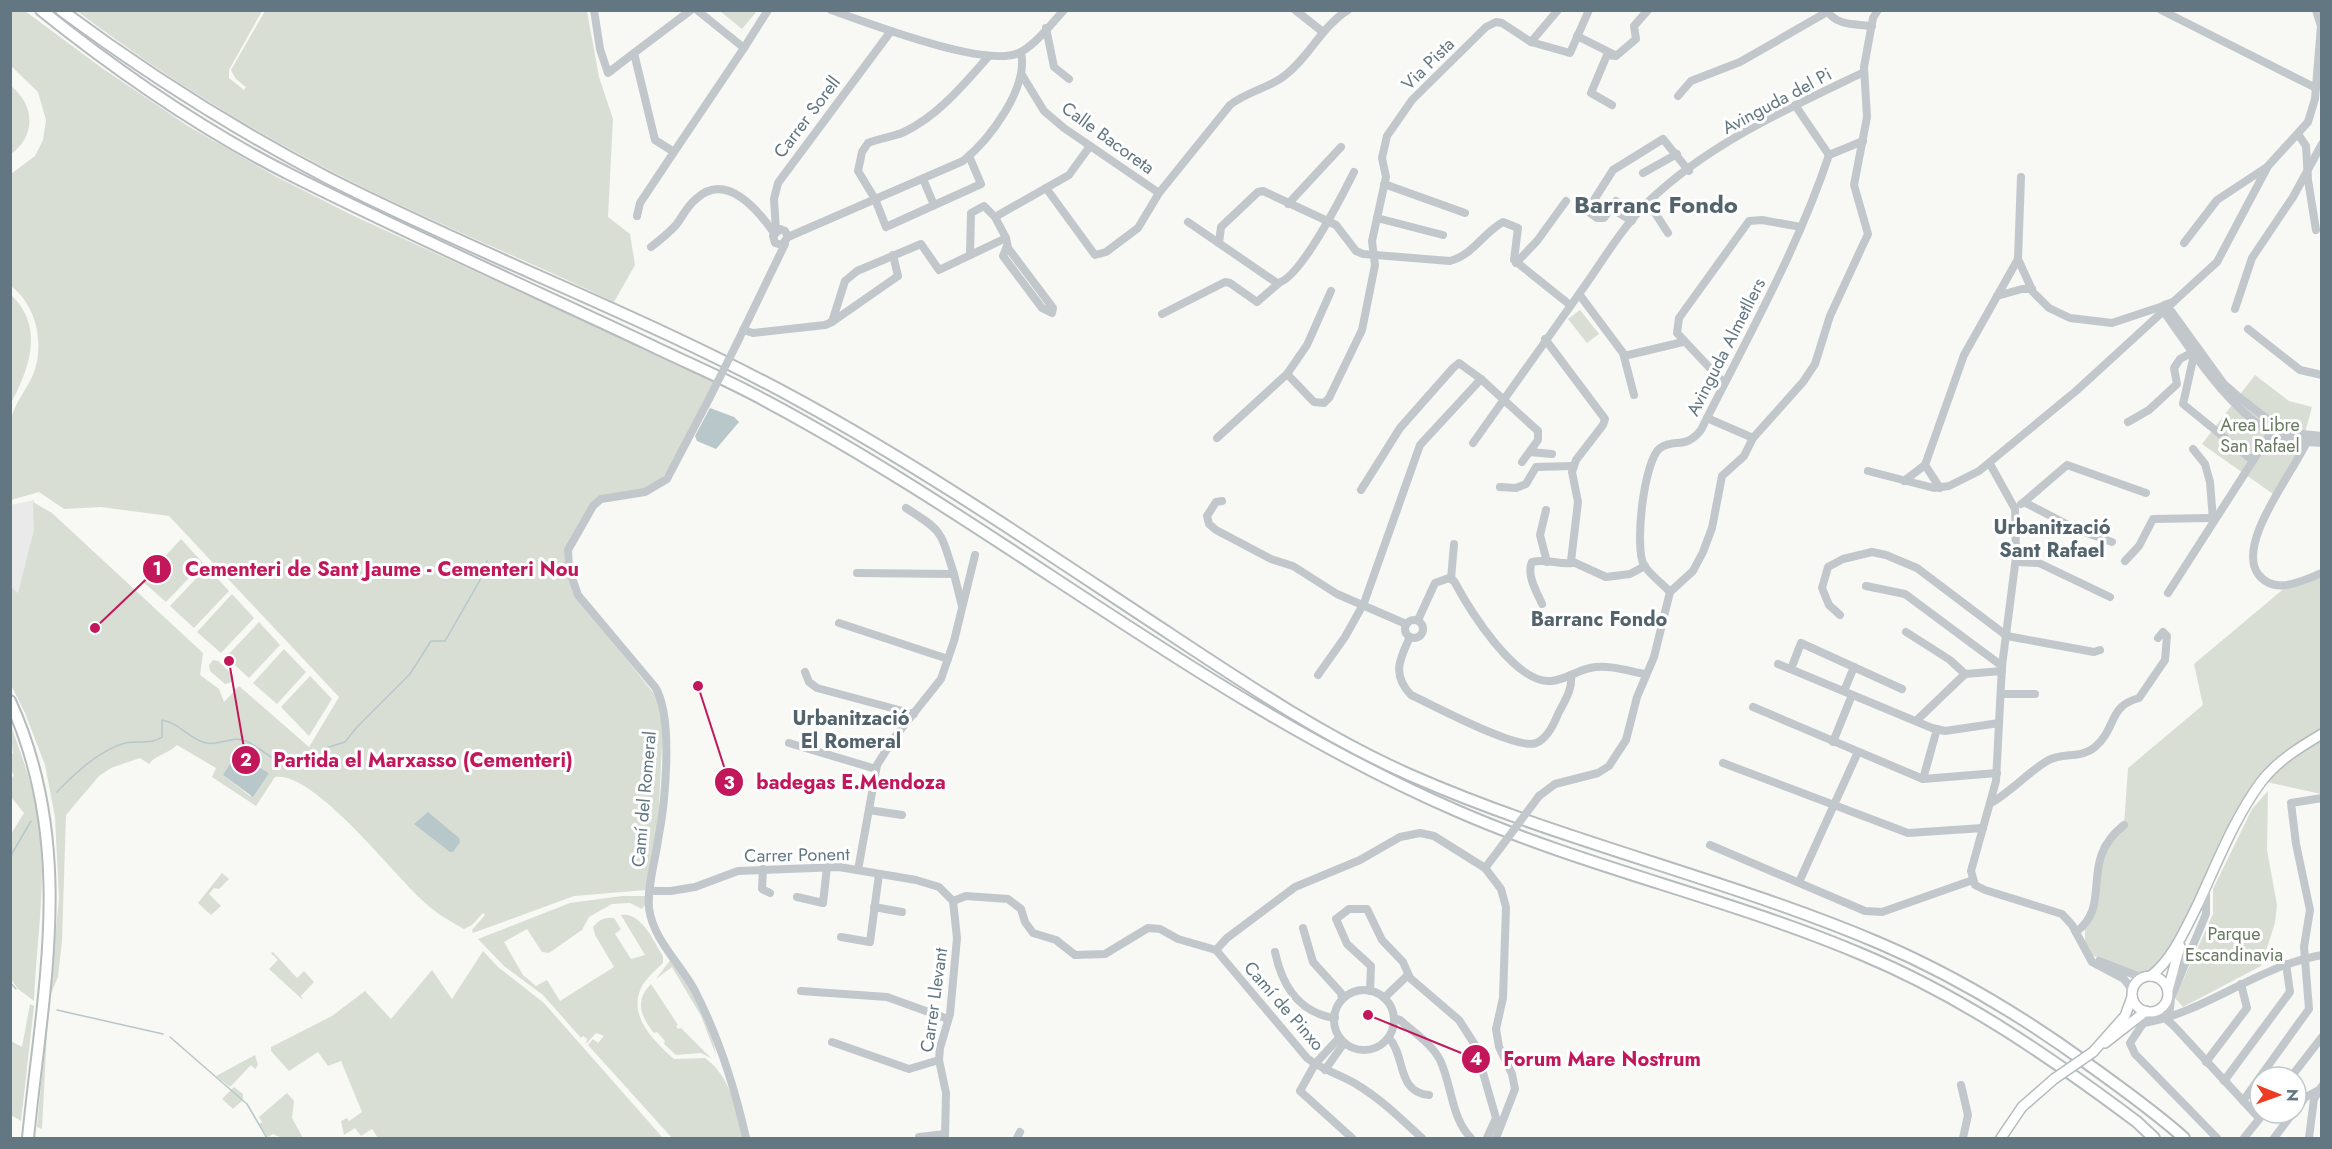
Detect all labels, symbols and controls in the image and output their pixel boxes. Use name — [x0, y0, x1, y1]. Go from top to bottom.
street label: Via Pista — [1396, 32, 1460, 96]
street label: Avinguda del Pi — [1718, 61, 1836, 141]
street label: Carrer Sorell — [767, 70, 847, 164]
street label: Calle Bacoreta — [1056, 95, 1160, 181]
district label: Barranc Fondo — [1574, 187, 1738, 222]
street label: Avinguda Almetllers — [1680, 274, 1772, 420]
park label: Area Libre San Rafael — [2220, 412, 2300, 459]
district label: Urbanització Sant Rafael — [1993, 513, 2111, 565]
callout: Cementeri de Sant Jaume - Cementeri Nou — [142, 550, 591, 588]
text: Cementeri de Sant Jaume - Cementeri Nou — [185, 555, 579, 584]
text: 1 — [152, 556, 162, 582]
district label: Barranc Fondo — [1531, 605, 1667, 634]
district label: Urbanització El Romeral — [792, 704, 910, 756]
street label: Camí del Romeral — [625, 730, 663, 868]
callout: Partida el Marxasso (Cementeri) — [231, 741, 585, 779]
text: Partida el Marxasso (Cementeri) — [273, 746, 573, 775]
text: 2 — [240, 747, 252, 773]
callout: badegas E.Mendoza — [714, 763, 957, 801]
text: badegas E.Mendoza — [756, 768, 946, 797]
text: 3 — [723, 770, 735, 796]
street label: Carrer Ponent — [744, 841, 851, 869]
park label: Parque Escandinavia — [2185, 921, 2283, 968]
street label: Carrer Llevant — [914, 945, 954, 1054]
street label: Camí de Pinxo — [1238, 956, 1330, 1057]
callout: Forum Mare Nostrum — [1461, 1040, 1713, 1078]
text: Forum Mare Nostrum — [1503, 1045, 1701, 1074]
text: 4 — [1470, 1046, 1482, 1072]
north arrow — [2248, 1065, 2308, 1125]
text: N — [2281, 1089, 2304, 1102]

